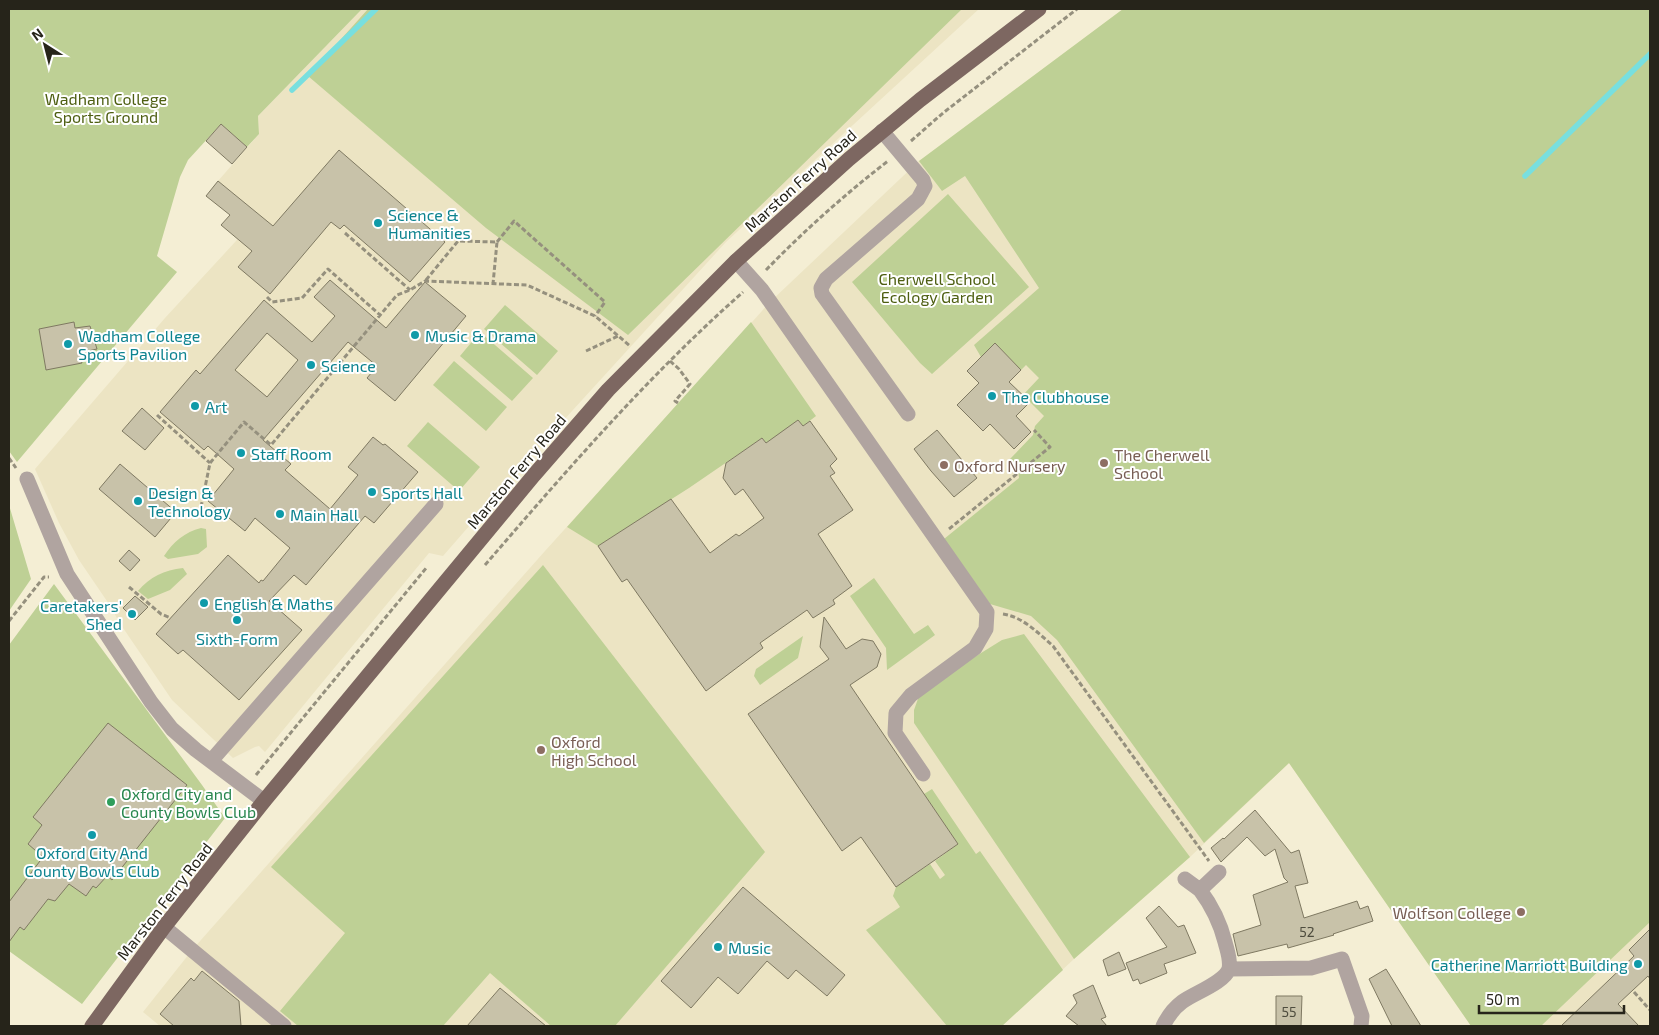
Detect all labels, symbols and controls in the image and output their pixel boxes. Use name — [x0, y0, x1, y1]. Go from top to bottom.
north arrow — [20, 20, 70, 70]
text: N — [28, 24, 46, 44]
park label: Wadham College Sports Ground — [45, 89, 167, 126]
street label: Marston Ferry Road — [740, 125, 860, 235]
place label: Science & Humanities — [388, 205, 471, 242]
marker: Science & Humanities — [372, 217, 384, 229]
park label: Cherwell School Ecology Garden — [879, 269, 996, 306]
place label: Wadham College Sports Pavilion — [78, 326, 200, 363]
place label: Music & Drama — [425, 326, 536, 345]
marker: Music & Drama — [409, 329, 421, 341]
marker: Wadham College Sports Pavilion — [62, 338, 74, 350]
place label: Science — [321, 356, 376, 375]
marker: Science — [305, 359, 317, 371]
place label: The Clubhouse — [1002, 387, 1109, 406]
marker: The Clubhouse — [986, 390, 998, 402]
place label: Art — [205, 397, 227, 416]
marker: Art — [189, 400, 201, 412]
street label: Marston Ferry Road — [463, 410, 569, 532]
place label: Staff Room — [251, 444, 332, 463]
place label: The Cherwell School — [1114, 445, 1210, 482]
marker: Staff Room — [235, 447, 247, 459]
place label: Oxford Nursery — [954, 456, 1066, 475]
marker: The Cherwell School — [1098, 457, 1110, 469]
marker: Oxford Nursery — [938, 459, 950, 471]
place label: Design & Technology — [148, 483, 231, 520]
place label: Sports Hall — [382, 483, 463, 502]
marker: Sports Hall — [366, 486, 378, 498]
marker: Design & Technology — [132, 495, 144, 507]
place label: Main Hall — [290, 505, 359, 524]
marker: Main Hall — [274, 508, 286, 520]
place label: English & Maths — [214, 594, 333, 613]
place label: Caretakers' Shed — [40, 596, 122, 633]
marker: English & Maths — [198, 597, 210, 609]
marker: Caretakers' Shed — [126, 608, 138, 620]
marker: Sixth-Form — [231, 614, 243, 626]
place label: Sixth-Form — [196, 629, 278, 648]
place label: Oxford High School — [551, 732, 637, 769]
marker: Oxford High School — [535, 744, 547, 756]
place label: Oxford City and County Bowls Club — [121, 784, 256, 821]
marker: Oxford City and County Bowls Club — [105, 796, 117, 808]
marker: Oxford City And County Bowls Club — [86, 829, 98, 841]
street label: Marston Ferry Road — [112, 839, 216, 963]
place label: Oxford City And County Bowls Club — [24, 843, 160, 880]
place label: Wolfson College — [1392, 903, 1511, 922]
marker: Wolfson College — [1515, 906, 1527, 918]
house number: 52 — [1299, 923, 1315, 940]
place label: Music — [728, 938, 771, 957]
marker: Music — [712, 941, 724, 953]
place label: Catherine Marriott Building — [1431, 955, 1628, 974]
marker: Catherine Marriott Building — [1632, 958, 1644, 970]
scale bar — [1479, 982, 1624, 1014]
text: 50 m — [1486, 990, 1520, 1008]
house number: 55 — [1281, 1003, 1297, 1020]

